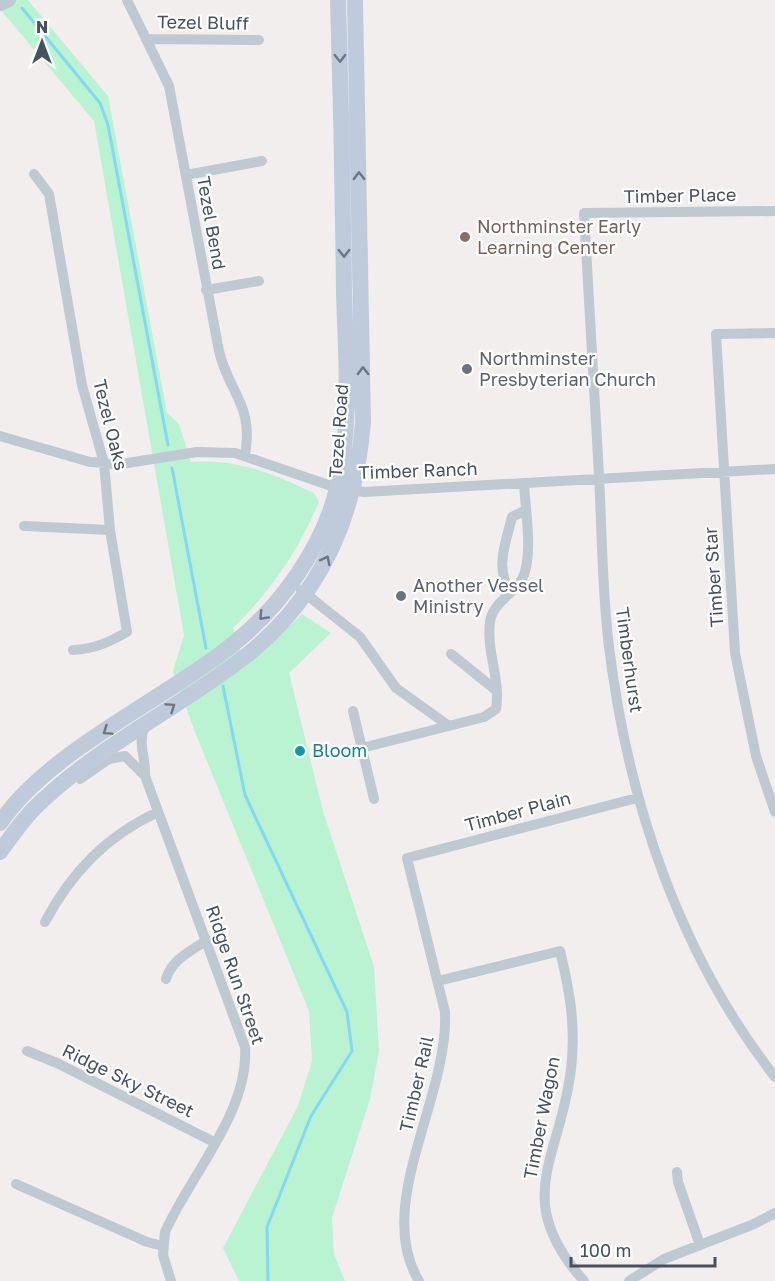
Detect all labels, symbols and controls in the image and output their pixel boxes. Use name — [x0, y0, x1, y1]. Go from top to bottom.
street label: Tezel Bluff — [157, 10, 250, 34]
north arrow — [12, 12, 72, 72]
text: N — [36, 17, 48, 37]
one-way arrow — [334, 54, 346, 63]
one-way arrow — [353, 172, 365, 181]
street label: Tezel Bend — [193, 174, 231, 271]
street label: Timber Place — [623, 183, 737, 207]
place label: Northminster Early Learning Center — [477, 215, 641, 258]
marker: Northminster Early Learning Center — [458, 230, 472, 244]
one-way arrow — [337, 249, 350, 258]
place label: Northminster Presbyterian Church — [479, 347, 656, 390]
marker: Northminster Presbyterian Church — [460, 362, 474, 376]
one-way arrow — [357, 367, 369, 376]
street label: Tezel Oaks — [89, 377, 133, 473]
street label: Tezel Road — [324, 383, 352, 479]
street label: Timber Ranch — [358, 457, 478, 483]
street label: Timber Star — [699, 526, 727, 628]
one-way arrow — [318, 555, 330, 566]
place label: Another Vessel Ministry — [413, 574, 544, 617]
marker: Another Vessel Ministry — [394, 589, 408, 603]
street label: Timberhurst — [612, 606, 648, 714]
one-way arrow — [260, 608, 271, 619]
one-way arrow — [164, 703, 175, 714]
one-way arrow — [103, 724, 114, 735]
place label: Bloom — [312, 739, 367, 761]
marker: Bloom — [293, 744, 307, 758]
street label: Timber Plain — [462, 786, 573, 836]
street label: Ridge Run Street — [202, 902, 270, 1047]
street label: Timber Rail — [394, 1033, 438, 1134]
street label: Ridge Sky Street — [59, 1039, 198, 1122]
street label: Timber Wagon — [518, 1055, 564, 1181]
scale bar — [571, 1230, 715, 1268]
text: 100 m — [580, 1239, 631, 1261]

